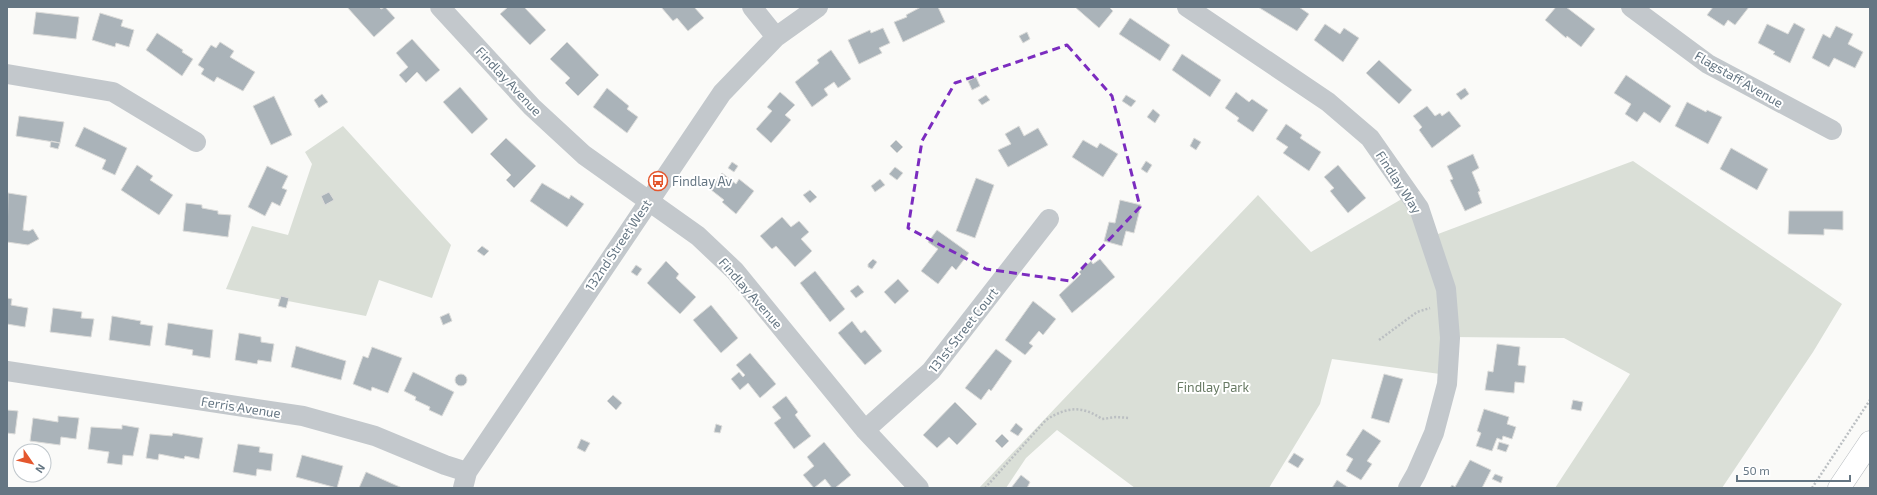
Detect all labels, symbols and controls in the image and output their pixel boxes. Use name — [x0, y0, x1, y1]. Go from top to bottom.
street label: Findlay Avenue — [473, 43, 545, 119]
street label: Flagstaff Avenue — [1692, 47, 1786, 111]
street label: Findlay Way — [1373, 148, 1425, 217]
bus stop icon: Findlay Av — [647, 170, 669, 192]
place label: Findlay Av — [672, 173, 732, 189]
street label: 132nd Street West — [581, 196, 655, 294]
street label: Findlay Avenue — [716, 254, 786, 332]
street label: 131st Street Court — [925, 284, 1001, 376]
park label: Findlay Park — [1177, 379, 1250, 395]
street label: Ferris Avenue — [200, 393, 282, 421]
north arrow — [12, 443, 52, 483]
scale bar — [1737, 457, 1850, 483]
text: N — [33, 462, 48, 476]
text: 50 m — [1743, 463, 1770, 477]

